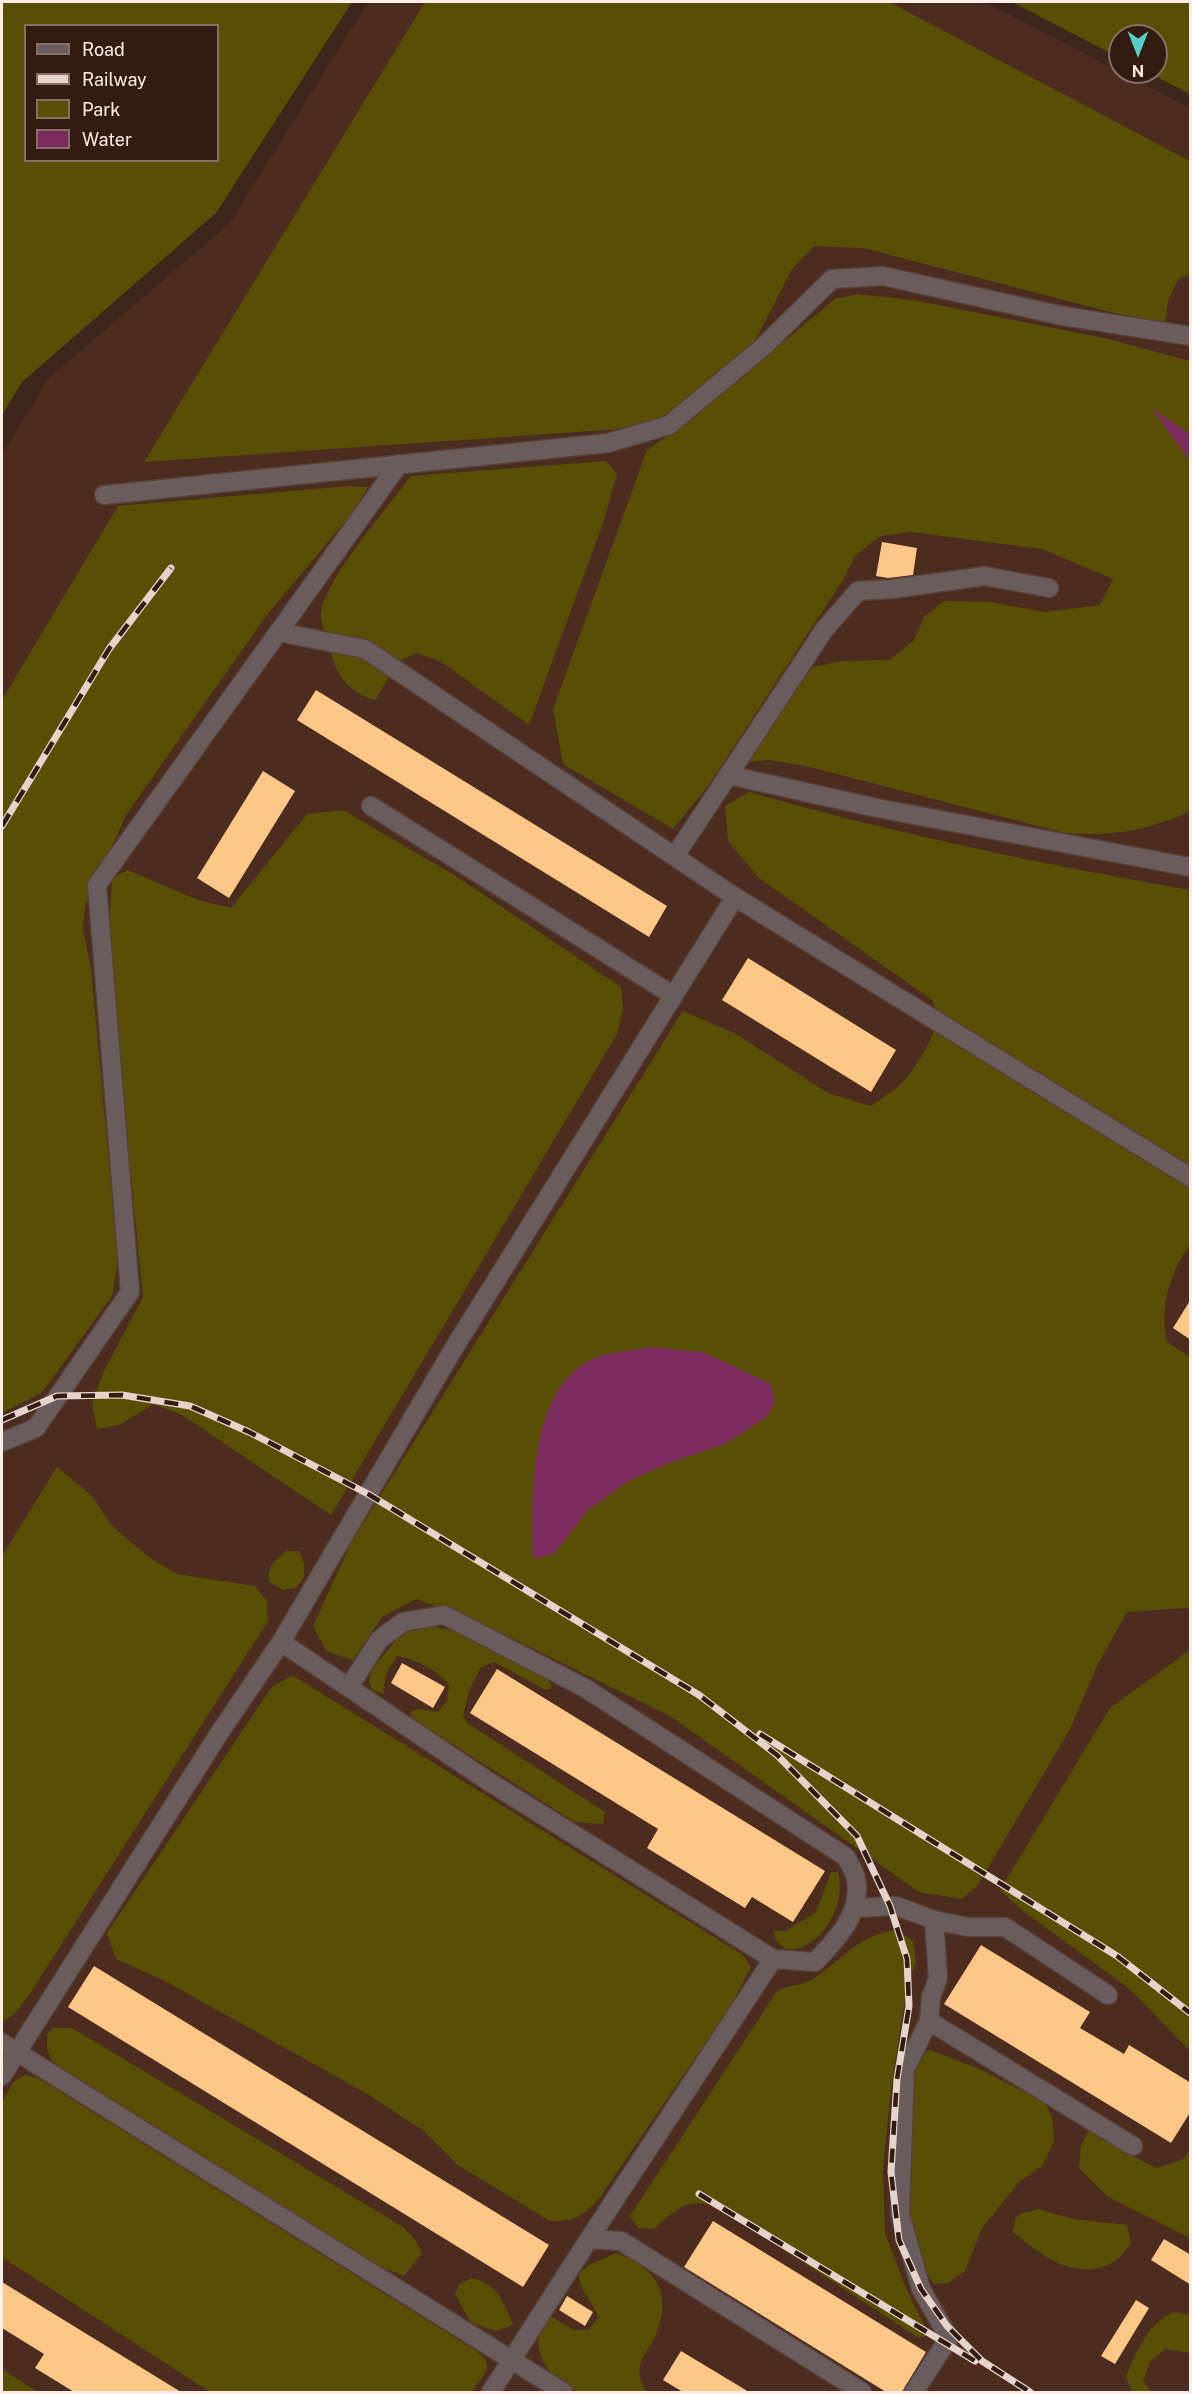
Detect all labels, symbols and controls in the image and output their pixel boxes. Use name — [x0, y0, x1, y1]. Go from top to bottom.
legend — [24, 24, 219, 162]
north arrow — [1108, 24, 1168, 84]
text: Road — [82, 39, 125, 60]
text: N — [1132, 61, 1144, 80]
text: Railway — [82, 69, 147, 90]
text: Park — [82, 99, 120, 120]
text: Water — [82, 129, 132, 150]

